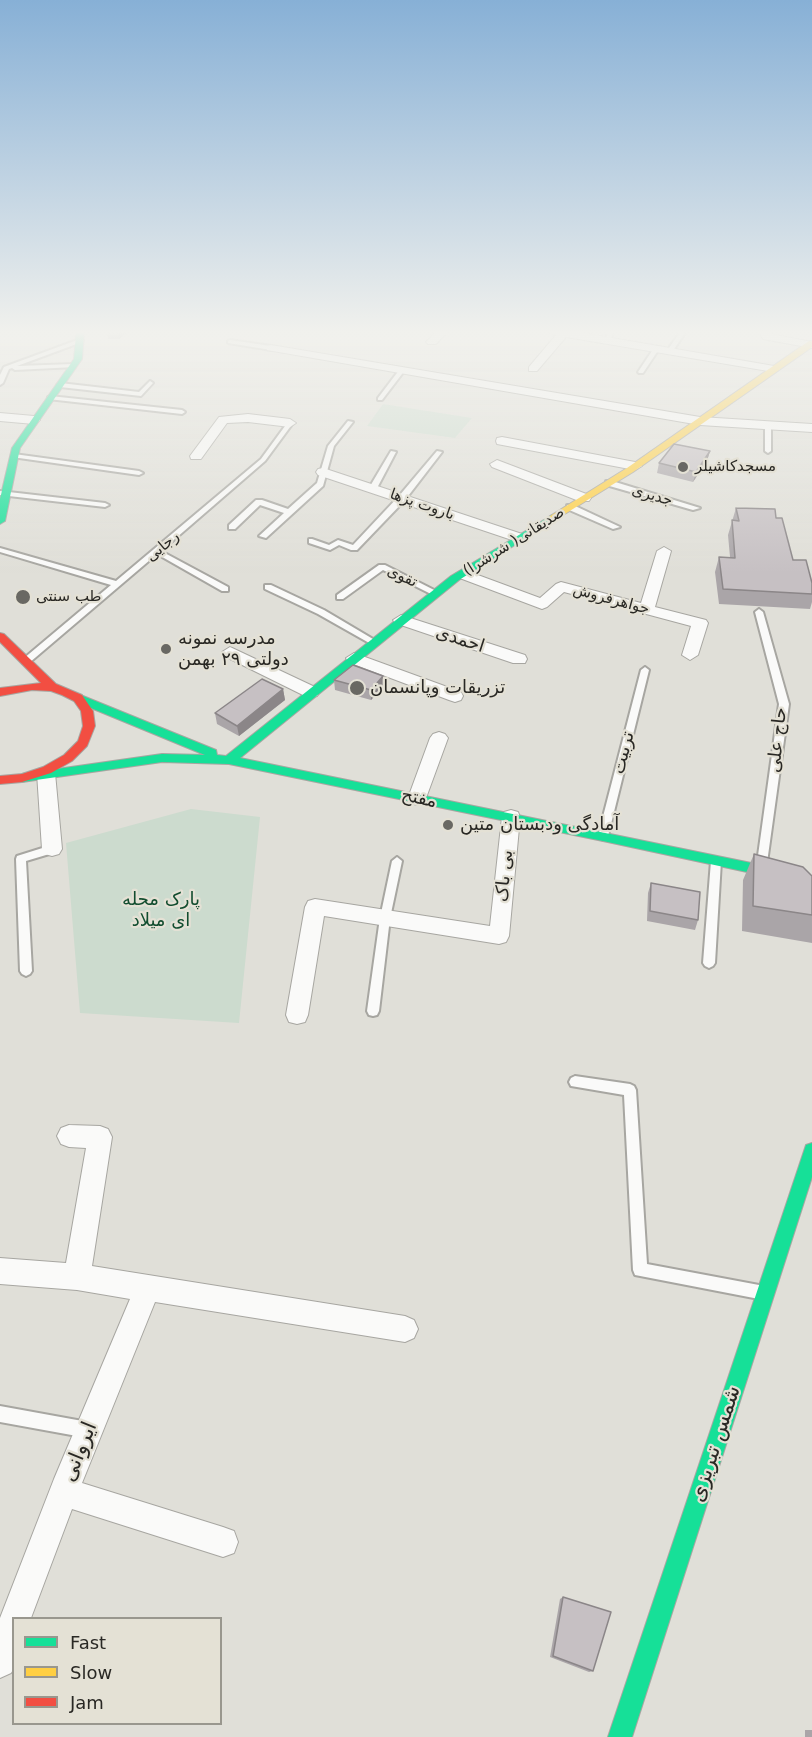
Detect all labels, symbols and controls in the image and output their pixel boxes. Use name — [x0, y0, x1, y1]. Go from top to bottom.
place label: مسجدکاشیلر — [695, 458, 776, 476]
marker: مسجدکاشیلر — [676, 460, 690, 474]
street label: جدیری — [630, 482, 674, 510]
street label: باروت پزها — [387, 486, 457, 524]
street label: (شرشرا )صدیقانی — [460, 504, 568, 580]
street label: رجایی — [143, 528, 183, 566]
street label: تقوی — [384, 562, 420, 592]
street label: جواهرفروش — [571, 581, 651, 619]
marker: طب سنتی — [14, 588, 32, 606]
place label: طب سنتی — [36, 588, 102, 606]
street label: احمدی — [433, 622, 487, 658]
place label: مدرسه نمونه دولتی ۲۹ بهمن — [178, 628, 289, 670]
marker: مدرسه نمونه دولتی ۲۹ بهمن — [159, 642, 173, 656]
place label: تزریقات وپانسمان — [370, 677, 505, 699]
marker: تزریقات وپانسمان — [348, 679, 366, 697]
street label: حاج علی — [764, 706, 792, 774]
street label: تربیت — [608, 729, 640, 777]
street label: مفتح — [399, 785, 439, 813]
place label: آمادگی ودبستان متین — [460, 814, 619, 836]
marker: آمادگی ودبستان متین — [441, 818, 455, 832]
street label: بی باک — [492, 849, 518, 903]
park label: پارک محله ای میلاد — [122, 889, 200, 932]
street label: شمس تبریزی — [685, 1383, 747, 1505]
street label: ایروانی — [57, 1418, 103, 1486]
legend — [12, 1617, 222, 1725]
text: Fast — [70, 1632, 106, 1653]
text: Slow — [70, 1662, 112, 1683]
text: Jam — [70, 1692, 104, 1713]

